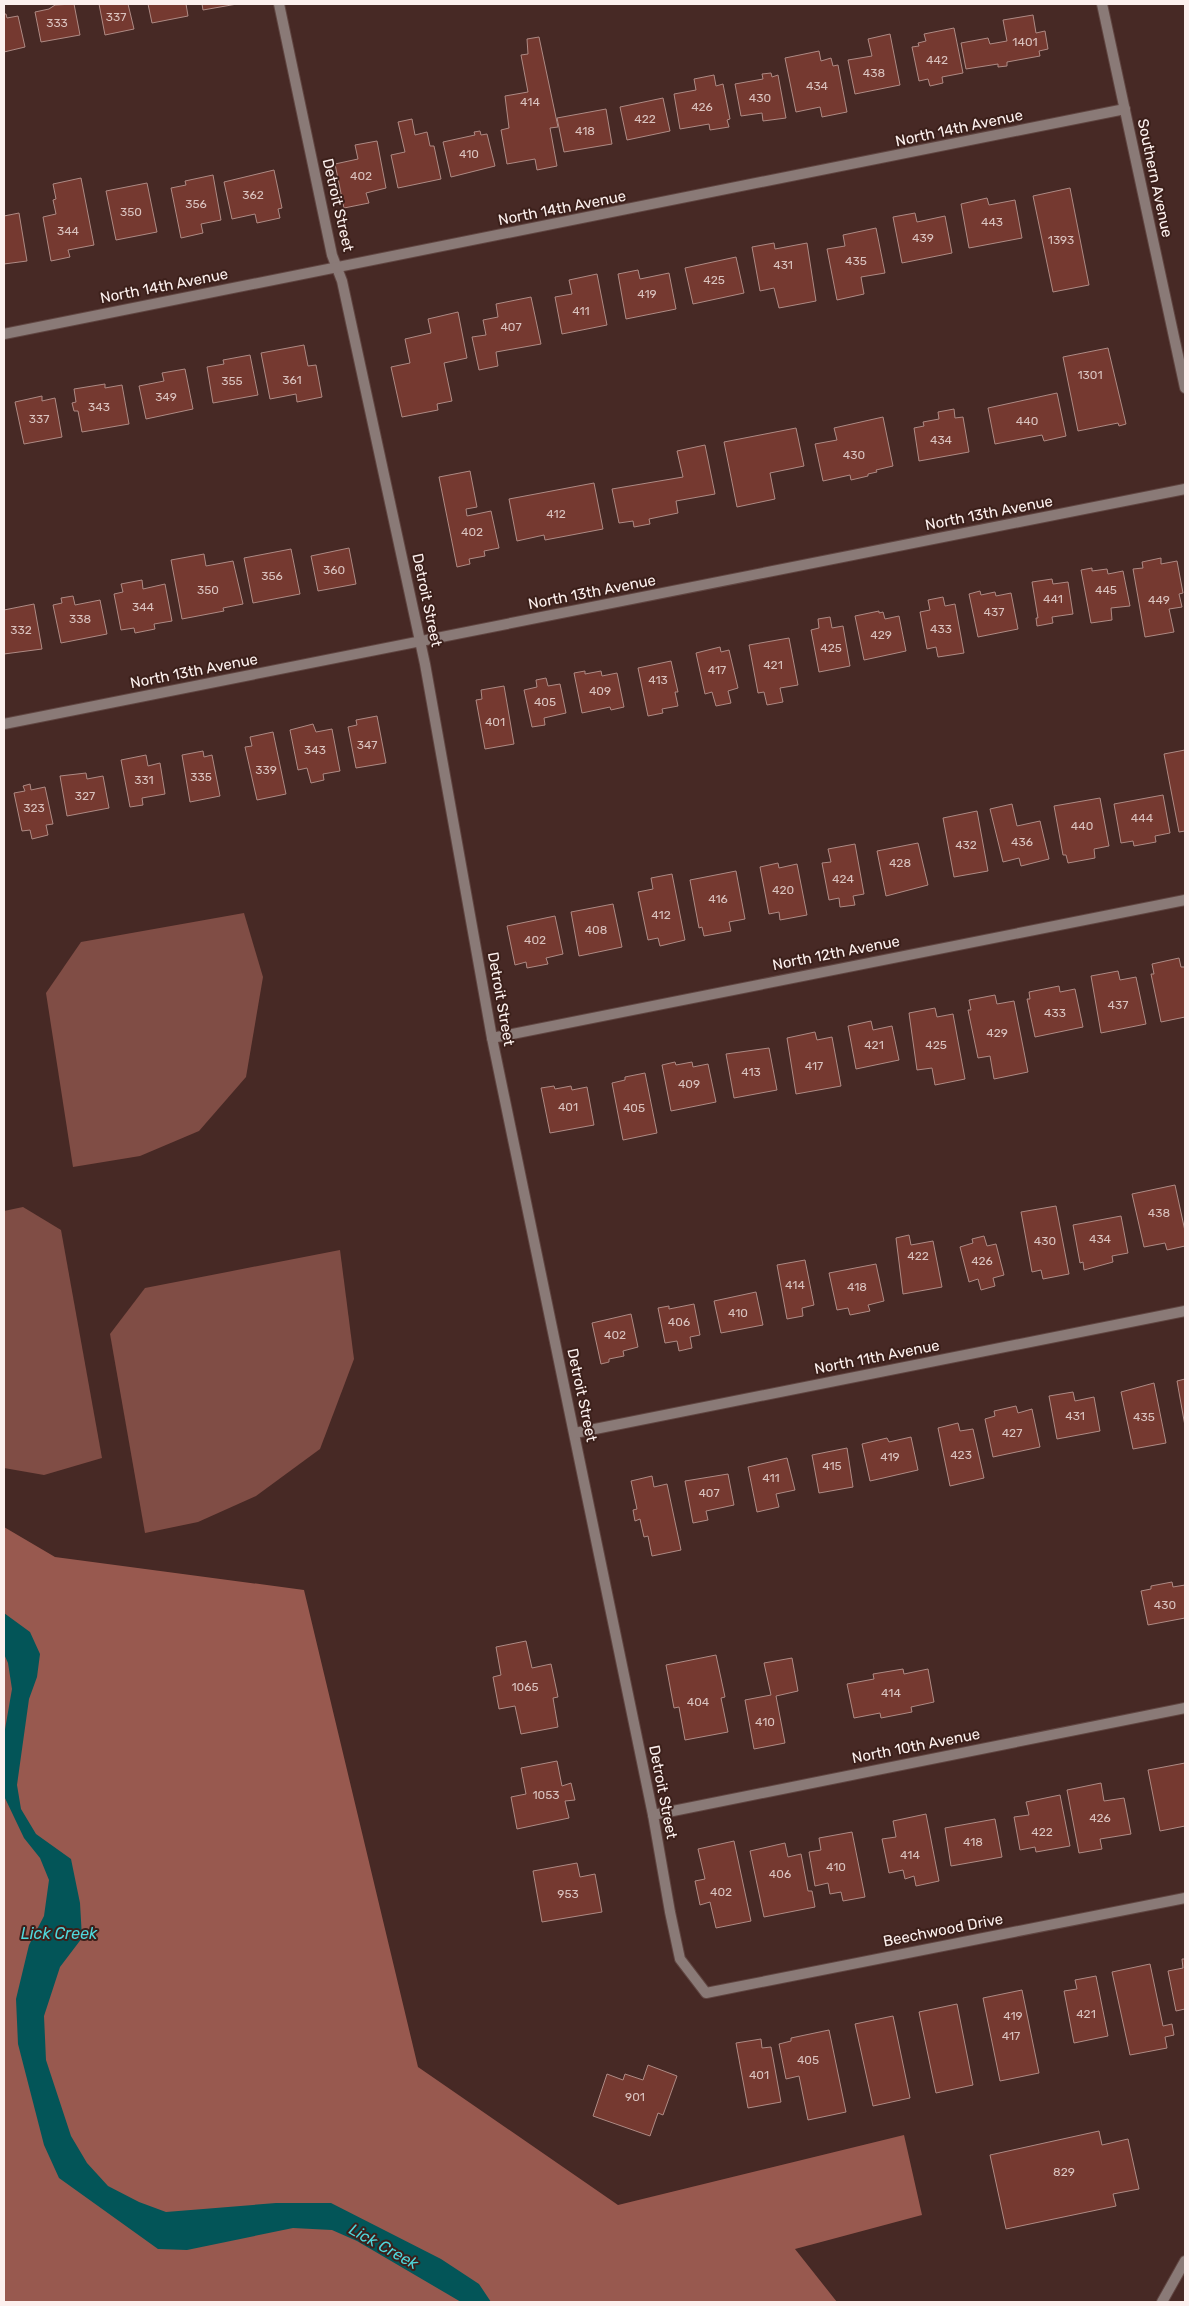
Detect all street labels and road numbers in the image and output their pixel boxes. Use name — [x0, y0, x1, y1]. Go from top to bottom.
street label: North 14th Avenue — [894, 106, 1024, 150]
street label: Southern Avenue — [1134, 117, 1176, 239]
street label: Detroit Street — [319, 157, 358, 254]
street label: North 14th Avenue — [496, 187, 628, 229]
street label: North 14th Avenue — [98, 265, 230, 307]
street label: North 13th Avenue — [924, 492, 1054, 534]
street label: Detroit Street — [408, 552, 446, 649]
street label: North 13th Avenue — [527, 571, 657, 613]
street label: North 13th Avenue — [129, 650, 259, 692]
street label: North 12th Avenue — [771, 932, 901, 974]
street label: Detroit Street — [484, 951, 518, 1048]
street label: North 11th Avenue — [813, 1336, 941, 1378]
street label: Detroit Street — [563, 1347, 601, 1444]
street label: North 10th Avenue — [850, 1725, 982, 1767]
street label: Detroit Street — [645, 1744, 681, 1841]
street label: Beechwood Drive — [881, 1910, 1005, 1950]

